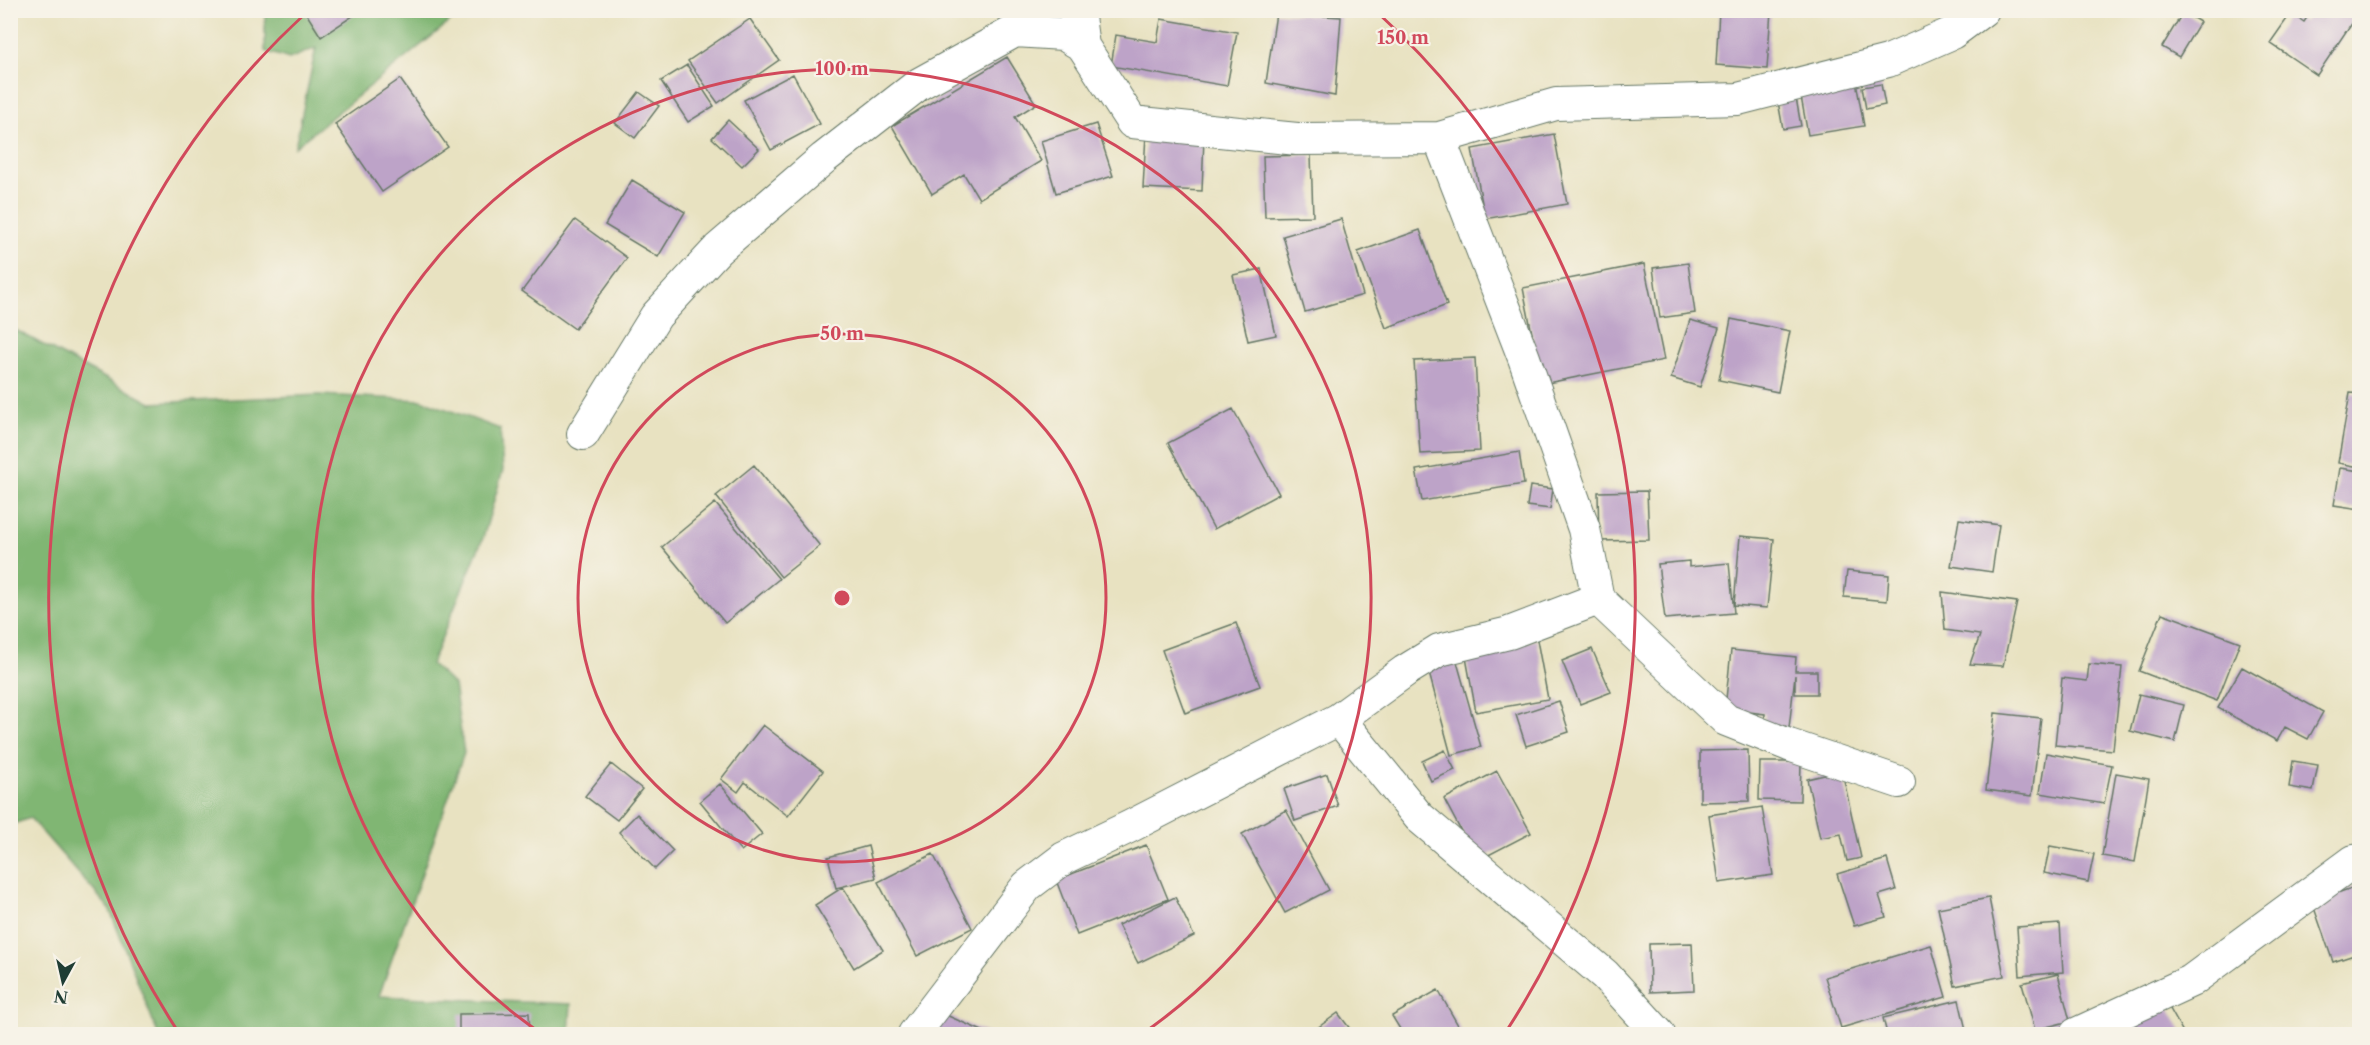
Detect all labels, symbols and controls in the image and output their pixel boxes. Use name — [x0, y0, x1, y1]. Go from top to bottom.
text: 150 m — [1377, 27, 1429, 49]
text: 100 m — [815, 58, 869, 80]
text: 50 m — [820, 323, 864, 345]
centre of rings — [832, 588, 852, 608]
north arrow — [33, 952, 93, 1012]
text: N — [53, 986, 69, 1008]

